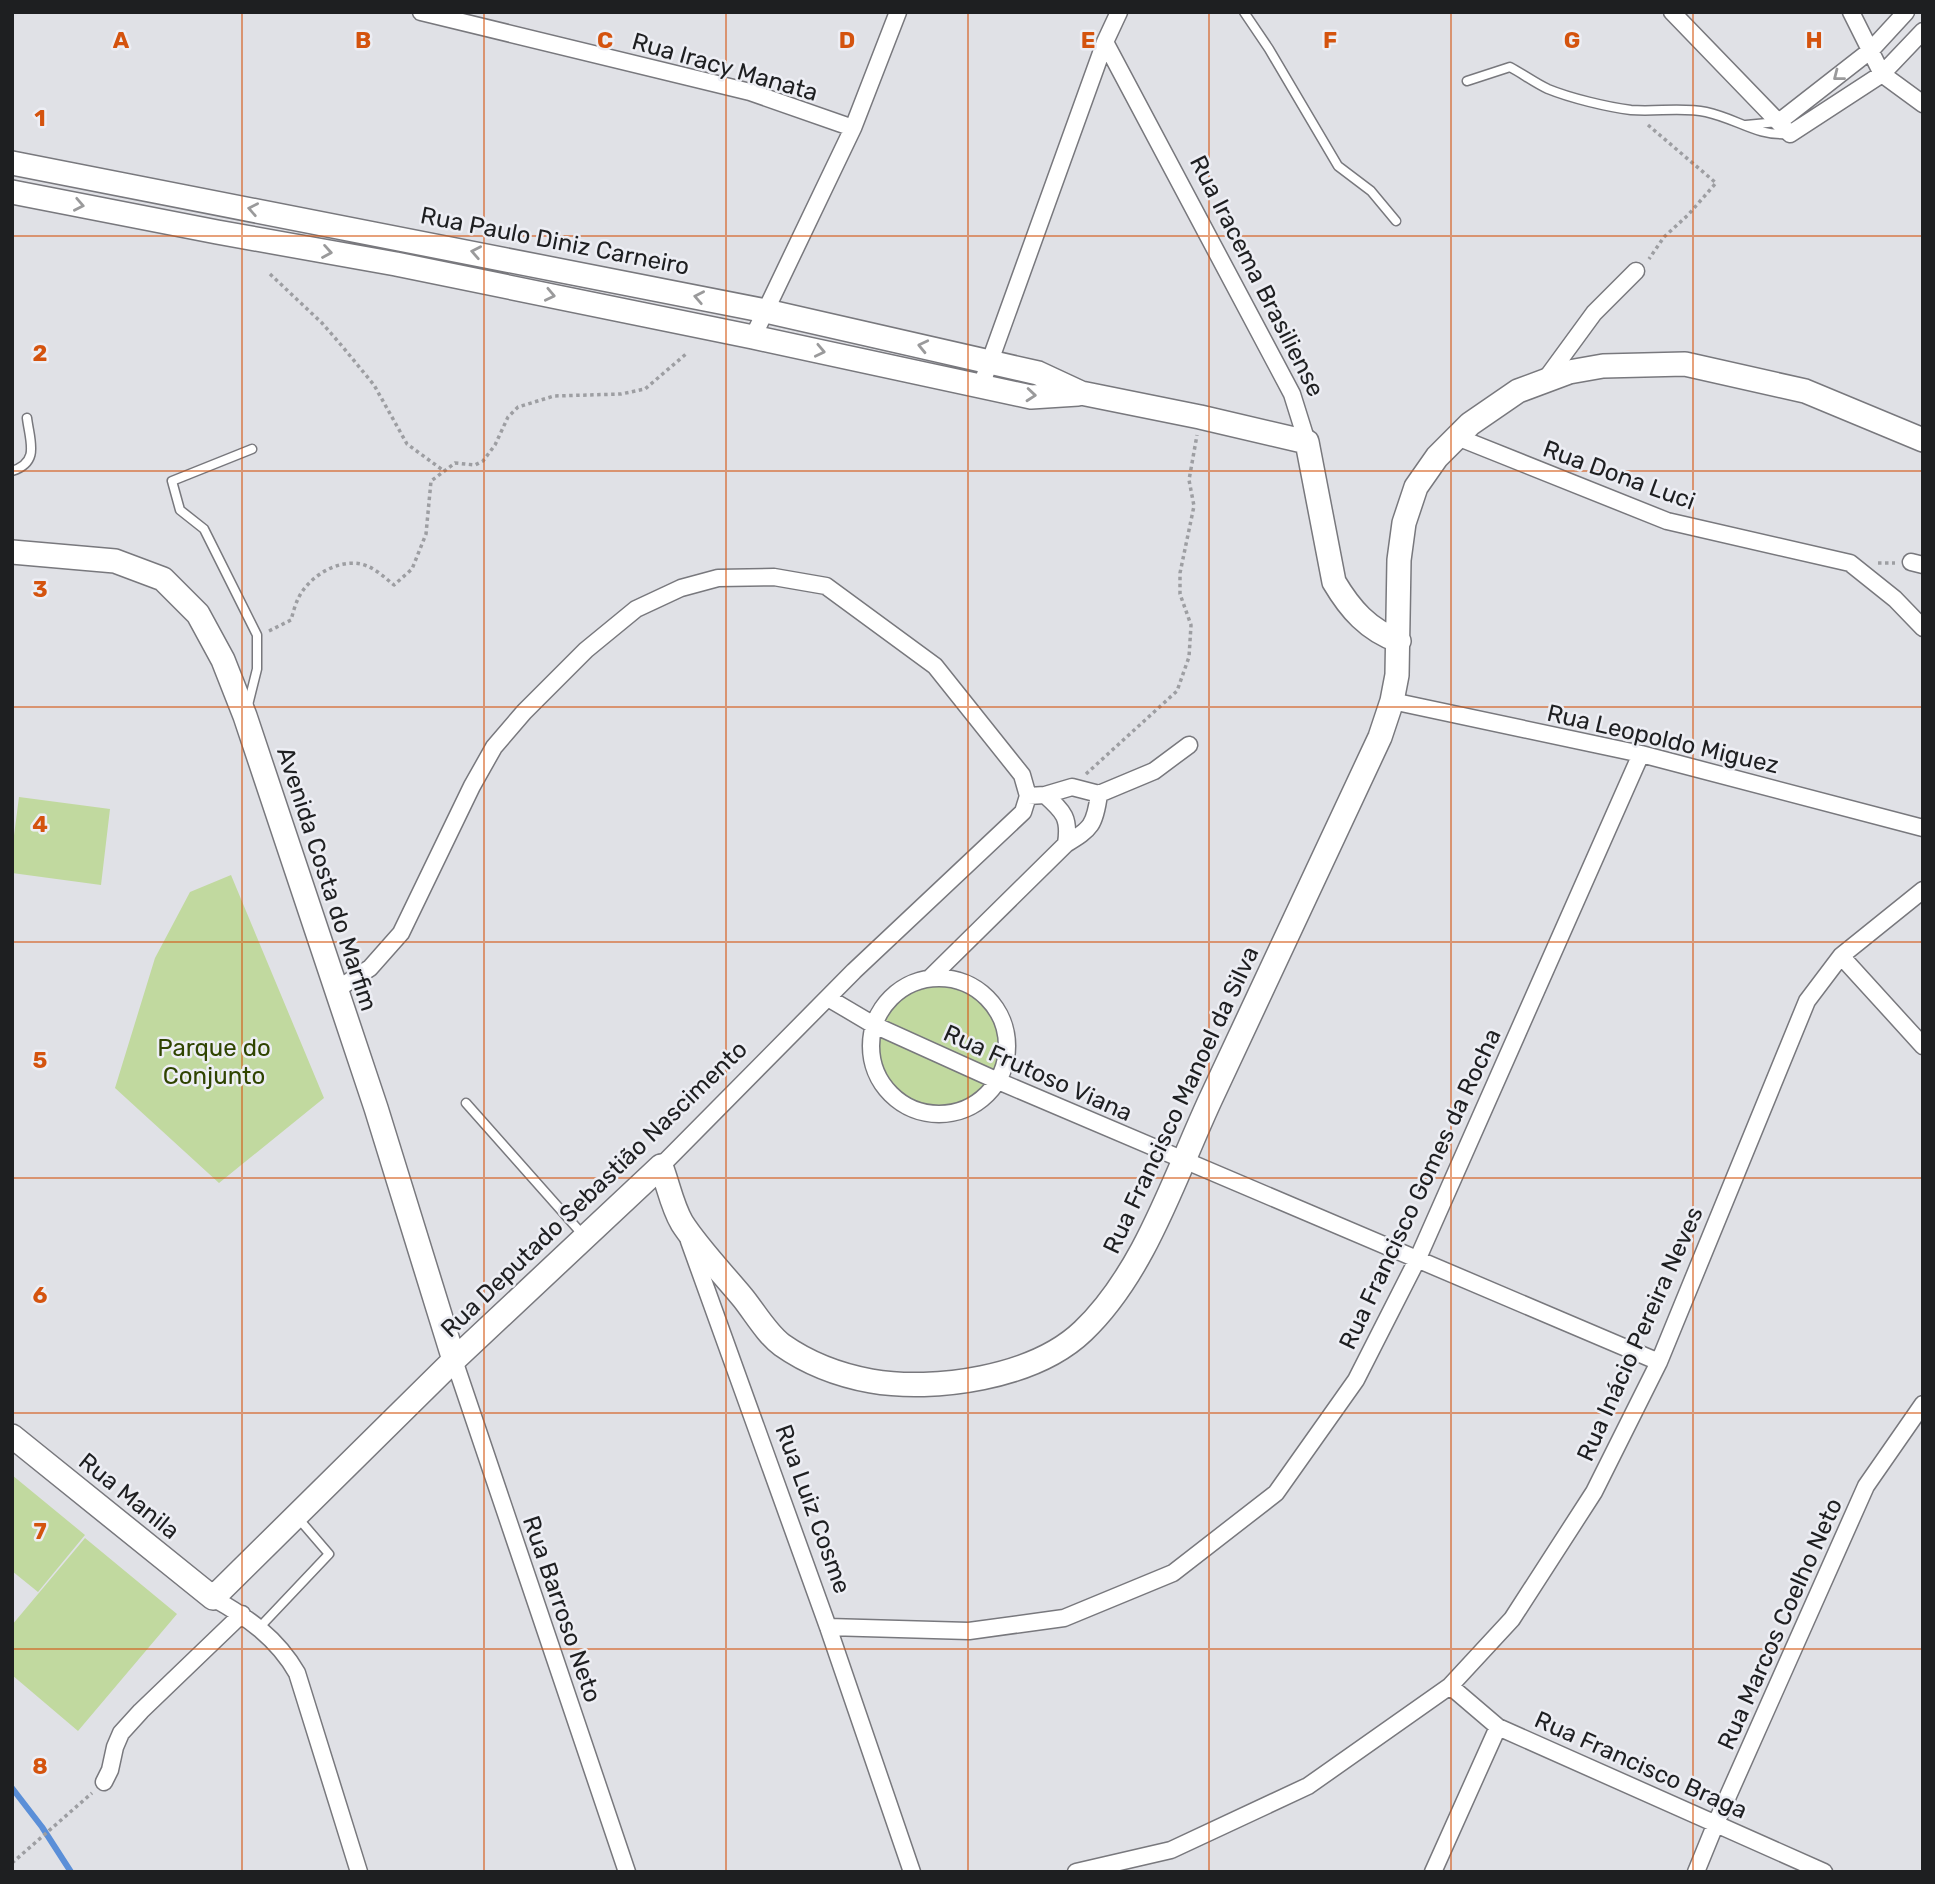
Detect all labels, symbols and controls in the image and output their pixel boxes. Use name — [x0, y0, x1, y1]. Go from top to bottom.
text: A — [113, 26, 130, 54]
text: B — [355, 26, 371, 54]
text: C — [597, 26, 613, 54]
text: D — [839, 26, 855, 54]
text: E — [1081, 26, 1095, 54]
text: F — [1323, 26, 1337, 54]
text: G — [1564, 26, 1580, 54]
text: H — [1805, 26, 1823, 54]
street label: Rua Iracy Manata — [629, 27, 821, 107]
one-way arrow — [1834, 67, 1846, 80]
text: 1 — [34, 104, 46, 132]
street label: Rua Iracema Brasiliense — [1184, 151, 1330, 401]
one-way arrow — [73, 197, 85, 212]
street label: Rua Paulo Diniz Carneiro — [418, 201, 692, 281]
one-way arrow — [247, 203, 259, 218]
one-way arrow — [321, 244, 333, 259]
one-way arrow — [470, 246, 482, 261]
one-way arrow — [544, 287, 556, 302]
one-way arrow — [693, 291, 705, 306]
text: 2 — [33, 339, 47, 367]
one-way arrow — [917, 340, 929, 354]
one-way arrow — [814, 343, 826, 358]
one-way arrow — [1025, 387, 1036, 402]
street label: Rua Dona Luci — [1539, 434, 1699, 516]
text: 3 — [32, 575, 48, 603]
street label: Rua Leopoldo Miguez — [1544, 699, 1782, 779]
street label: Avenida Costa do Marfim — [271, 744, 383, 1014]
text: 4 — [32, 810, 48, 838]
street label: Rua Francisco Manoel da Silva — [1097, 942, 1265, 1258]
street label: Rua Frutoso Viana — [939, 1019, 1137, 1127]
street label: Rua Francisco Gomes da Rocha — [1333, 1024, 1507, 1354]
park label: Parque do Conjunto — [157, 1034, 271, 1090]
street label: Rua Deputado Sebastião Nascimento — [435, 1035, 753, 1343]
text: 5 — [33, 1046, 48, 1074]
street label: Rua Inácio Pereira Neves — [1571, 1202, 1709, 1466]
text: 6 — [33, 1281, 48, 1309]
street label: Rua Luiz Cosme — [769, 1421, 857, 1597]
street label: Rua Manila — [73, 1447, 185, 1545]
street label: Rua Marcos Coelho Neto — [1712, 1494, 1848, 1754]
street label: Rua Barroso Neto — [517, 1512, 607, 1706]
text: 7 — [33, 1517, 47, 1545]
street label: Rua Francisco Braga — [1530, 1706, 1752, 1824]
text: 8 — [32, 1752, 48, 1780]

